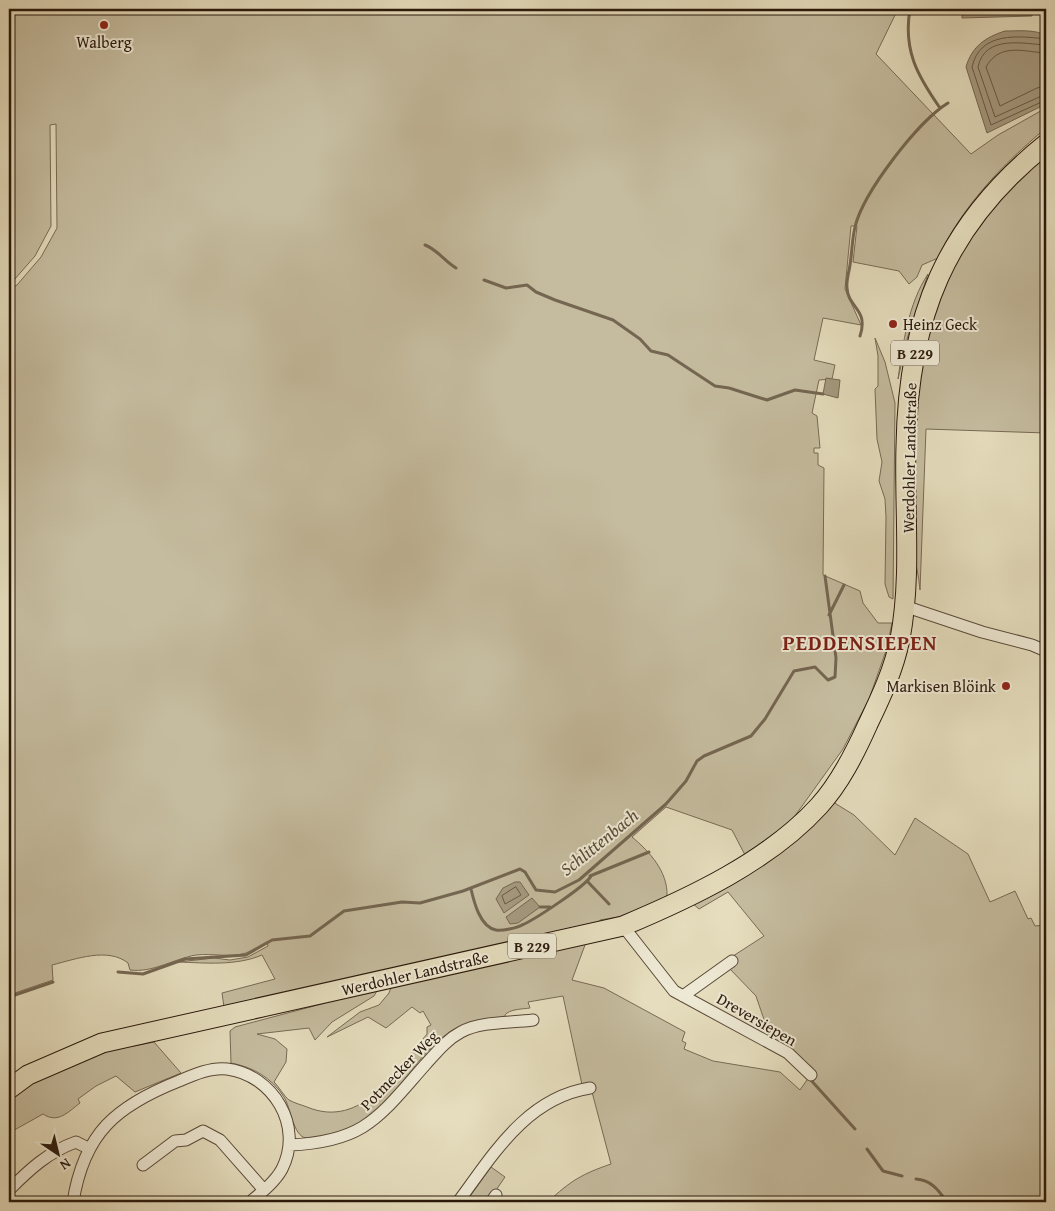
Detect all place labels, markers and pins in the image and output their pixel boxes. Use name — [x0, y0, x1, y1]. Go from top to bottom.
marker: Walberg — [98, 19, 110, 31]
place label: Walberg — [76, 30, 132, 54]
place label: Heinz Geck — [903, 312, 978, 336]
marker: Heinz Geck — [887, 318, 899, 330]
place label: Markisen Blöink — [886, 674, 997, 698]
marker: Markisen Blöink — [1000, 680, 1012, 692]

